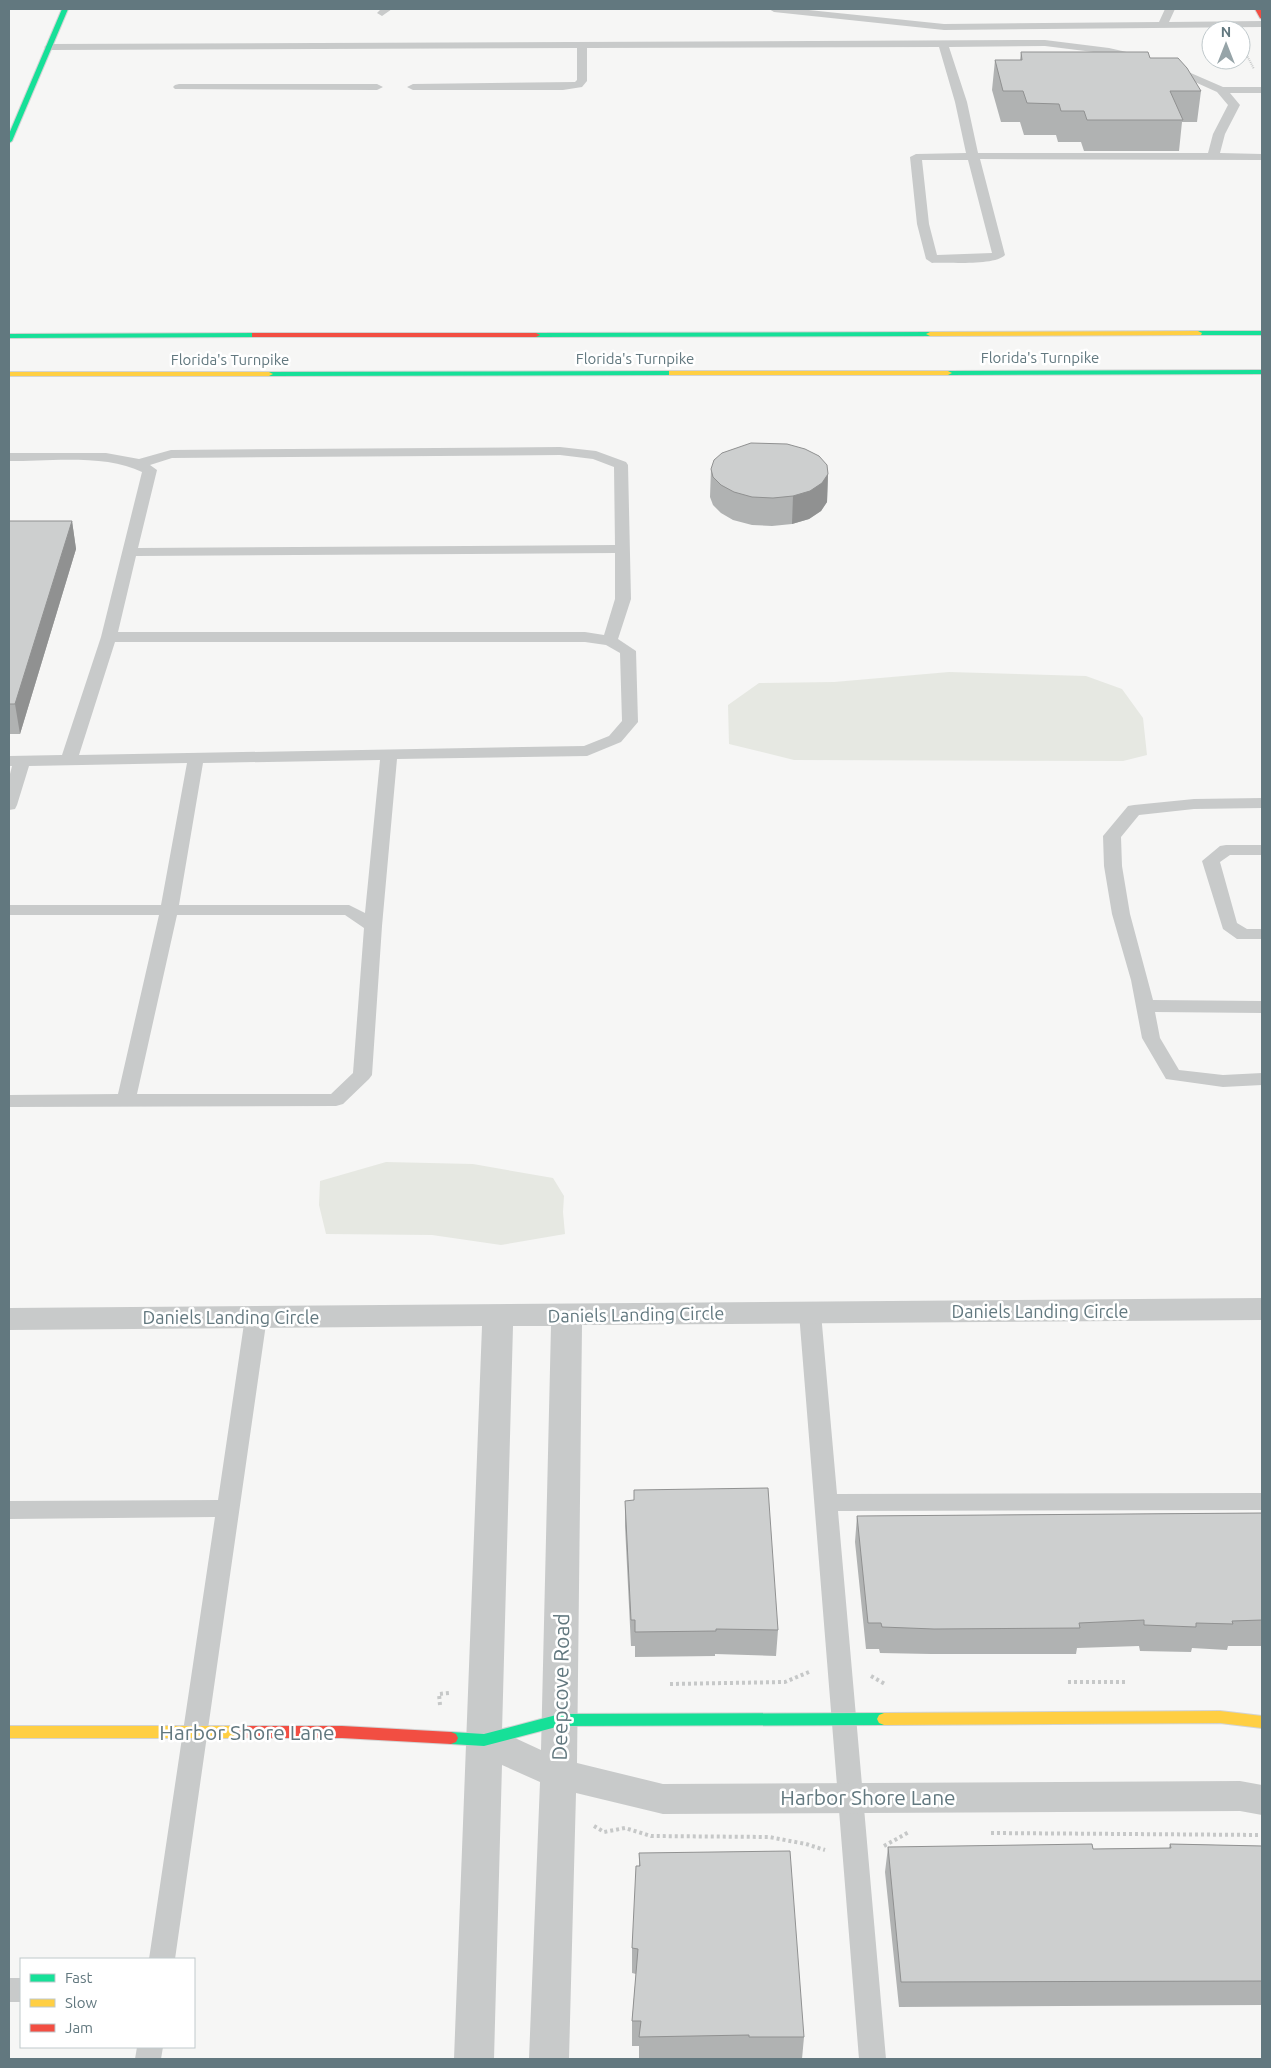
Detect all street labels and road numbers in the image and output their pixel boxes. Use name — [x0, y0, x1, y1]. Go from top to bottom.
street label: Florida's Turnpike — [981, 349, 1099, 366]
street label: Florida's Turnpike — [576, 350, 694, 367]
street label: Florida's Turnpike — [171, 351, 289, 368]
street label: Daniels Landing Circle — [952, 1301, 1128, 1321]
street label: Daniels Landing Circle — [547, 1302, 725, 1326]
street label: Daniels Landing Circle — [143, 1307, 319, 1327]
street label: Deepcove Road — [547, 1613, 573, 1761]
street label: Harbor Shore Lane — [159, 1720, 335, 1744]
street label: Harbor Shore Lane — [780, 1785, 956, 1809]

